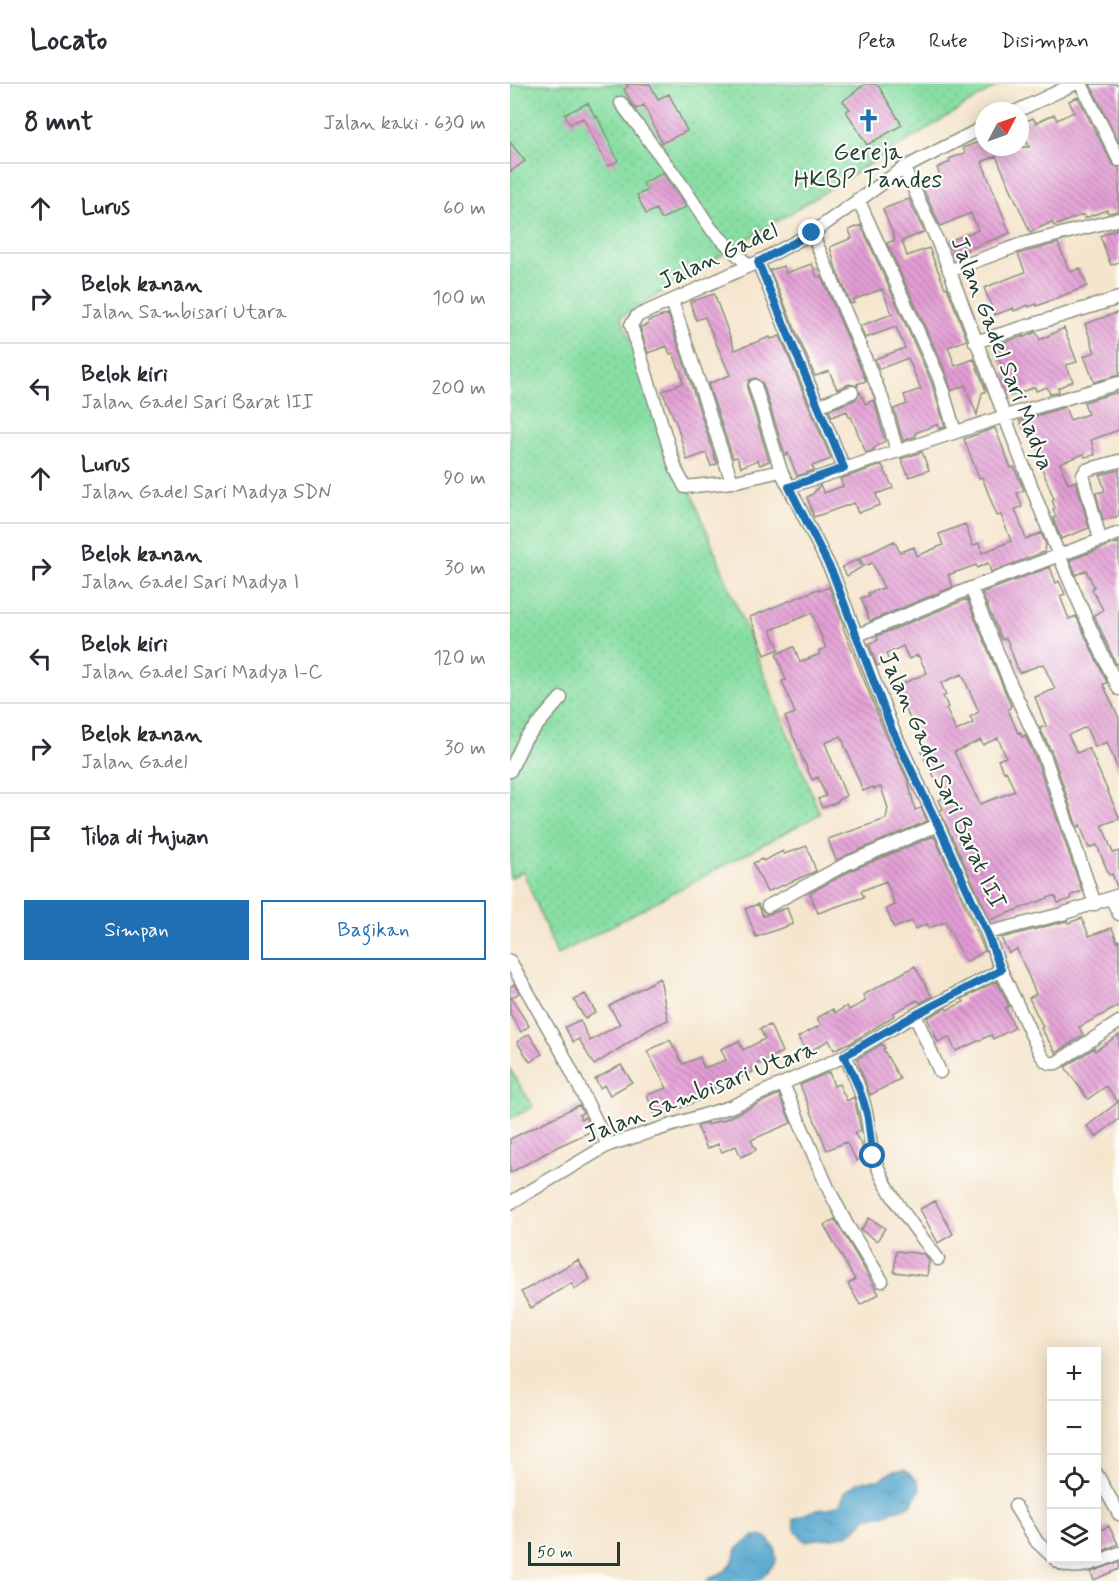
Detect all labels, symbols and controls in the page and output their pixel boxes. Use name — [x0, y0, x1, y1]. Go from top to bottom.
text: Locato — [30, 23, 107, 60]
text: Peta — [858, 27, 896, 55]
text: Rute — [929, 27, 968, 55]
text: Disimpan — [1001, 27, 1089, 55]
north arrow — [975, 102, 1029, 156]
text: 8 mnt — [24, 106, 93, 140]
church icon: Gereja HKBP Tandes — [855, 108, 881, 134]
text: Jalan kaki · 630 m — [323, 110, 486, 137]
place label: Gereja HKBP Tandes — [794, 137, 943, 196]
icon: ahead — [24, 192, 57, 225]
text: Lurus — [81, 194, 130, 222]
text: 60 m — [443, 195, 486, 222]
street label: Jalan Gadel — [654, 215, 783, 297]
route end — [798, 219, 824, 245]
street label: Jalan Gadel Sari Madya — [943, 232, 1061, 475]
text: Belok kanan — [81, 271, 202, 299]
icon: right — [24, 282, 57, 315]
text: 100 m — [432, 285, 486, 312]
text: Jalan Sambisari Utara — [81, 299, 287, 326]
text: Belok kiri — [81, 361, 168, 389]
icon: left — [24, 372, 57, 405]
text: 200 m — [431, 375, 486, 402]
text: Jalan Gadel Sari Barat III — [81, 389, 314, 416]
text: Lurus — [81, 451, 130, 479]
icon: ahead — [24, 462, 57, 495]
text: 90 m — [443, 465, 486, 492]
text: Jalan Gadel Sari Madya SDN — [81, 479, 332, 506]
text: Belok kanan — [81, 541, 202, 569]
icon: right — [24, 552, 57, 585]
text: 30 m — [444, 555, 486, 582]
text: Jalan Gadel Sari Madya I — [81, 569, 299, 596]
text: Belok kiri — [81, 631, 168, 659]
icon: left — [24, 642, 57, 675]
text: 120 m — [433, 645, 486, 672]
street label: Jalan Gadel Sari Barat III — [871, 647, 1013, 915]
text: Jalan Gadel Sari Madya I-C — [81, 659, 323, 686]
text: Belok kanan — [81, 721, 202, 749]
icon: right — [24, 732, 57, 765]
text: 30 m — [444, 735, 486, 762]
text: Jalan Gadel — [81, 749, 188, 776]
icon: arrive — [24, 822, 57, 855]
text: Tiba di tujuan — [81, 824, 209, 852]
button: Simpan — [24, 900, 249, 960]
button: Bagikan — [261, 900, 486, 960]
street label: Jalan Sambisari Utara — [580, 1034, 822, 1151]
route start — [859, 1142, 885, 1168]
map controls — [1047, 1347, 1101, 1563]
button: + — [1047, 1347, 1101, 1401]
button: − — [1047, 1401, 1101, 1455]
button: locate — [1047, 1455, 1101, 1509]
button: layers — [1047, 1509, 1101, 1563]
scale bar — [528, 1539, 620, 1566]
text: 50 m — [537, 1542, 573, 1563]

